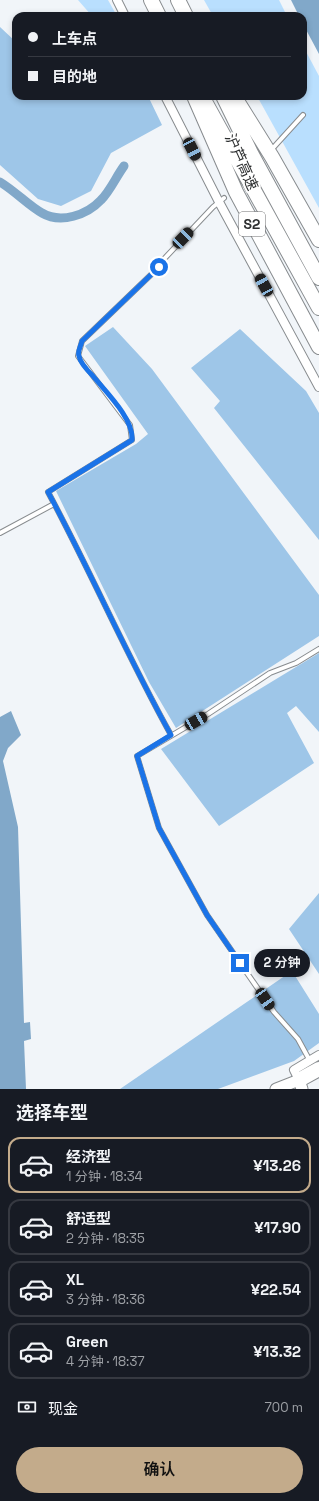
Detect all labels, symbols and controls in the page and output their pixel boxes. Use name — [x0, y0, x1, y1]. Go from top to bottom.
text: 上车点 — [52, 29, 97, 48]
text: 目的地 — [52, 67, 97, 86]
street label: 沪芦高速 — [221, 131, 263, 193]
car — [181, 136, 203, 162]
road number: S2 — [239, 212, 265, 236]
car — [170, 225, 196, 251]
route start — [150, 258, 168, 276]
car — [253, 272, 275, 298]
car — [183, 710, 209, 732]
callout: 2 分钟 — [254, 949, 310, 977]
route end — [231, 954, 249, 972]
text: 2 分钟 — [263, 954, 301, 971]
car — [253, 986, 277, 1012]
text: 选择车型 — [16, 1101, 88, 1124]
icon: car — [18, 1147, 54, 1183]
text: 经济型 — [66, 1147, 111, 1166]
text: ¥13.26 — [253, 1156, 301, 1175]
text: 1 分钟 · 18:34 — [66, 1168, 143, 1185]
icon: car — [18, 1209, 54, 1245]
text: 舒适型 — [66, 1209, 111, 1228]
text: ¥17.90 — [254, 1218, 301, 1237]
text: 2 分钟 · 18:35 — [66, 1230, 145, 1247]
text: XL — [66, 1270, 84, 1289]
icon: car — [18, 1271, 54, 1307]
text: ¥22.54 — [251, 1280, 301, 1299]
text: 3 分钟 · 18:36 — [66, 1291, 145, 1308]
text: Green — [66, 1332, 108, 1351]
icon: car — [18, 1333, 54, 1369]
text: ¥13.32 — [253, 1342, 301, 1361]
text: 4 分钟 · 18:37 — [66, 1353, 145, 1370]
icon: cash — [16, 1396, 38, 1418]
text: 现金 — [48, 1399, 78, 1418]
text: 700 m — [265, 1399, 303, 1416]
button: 确认 — [16, 1447, 303, 1493]

